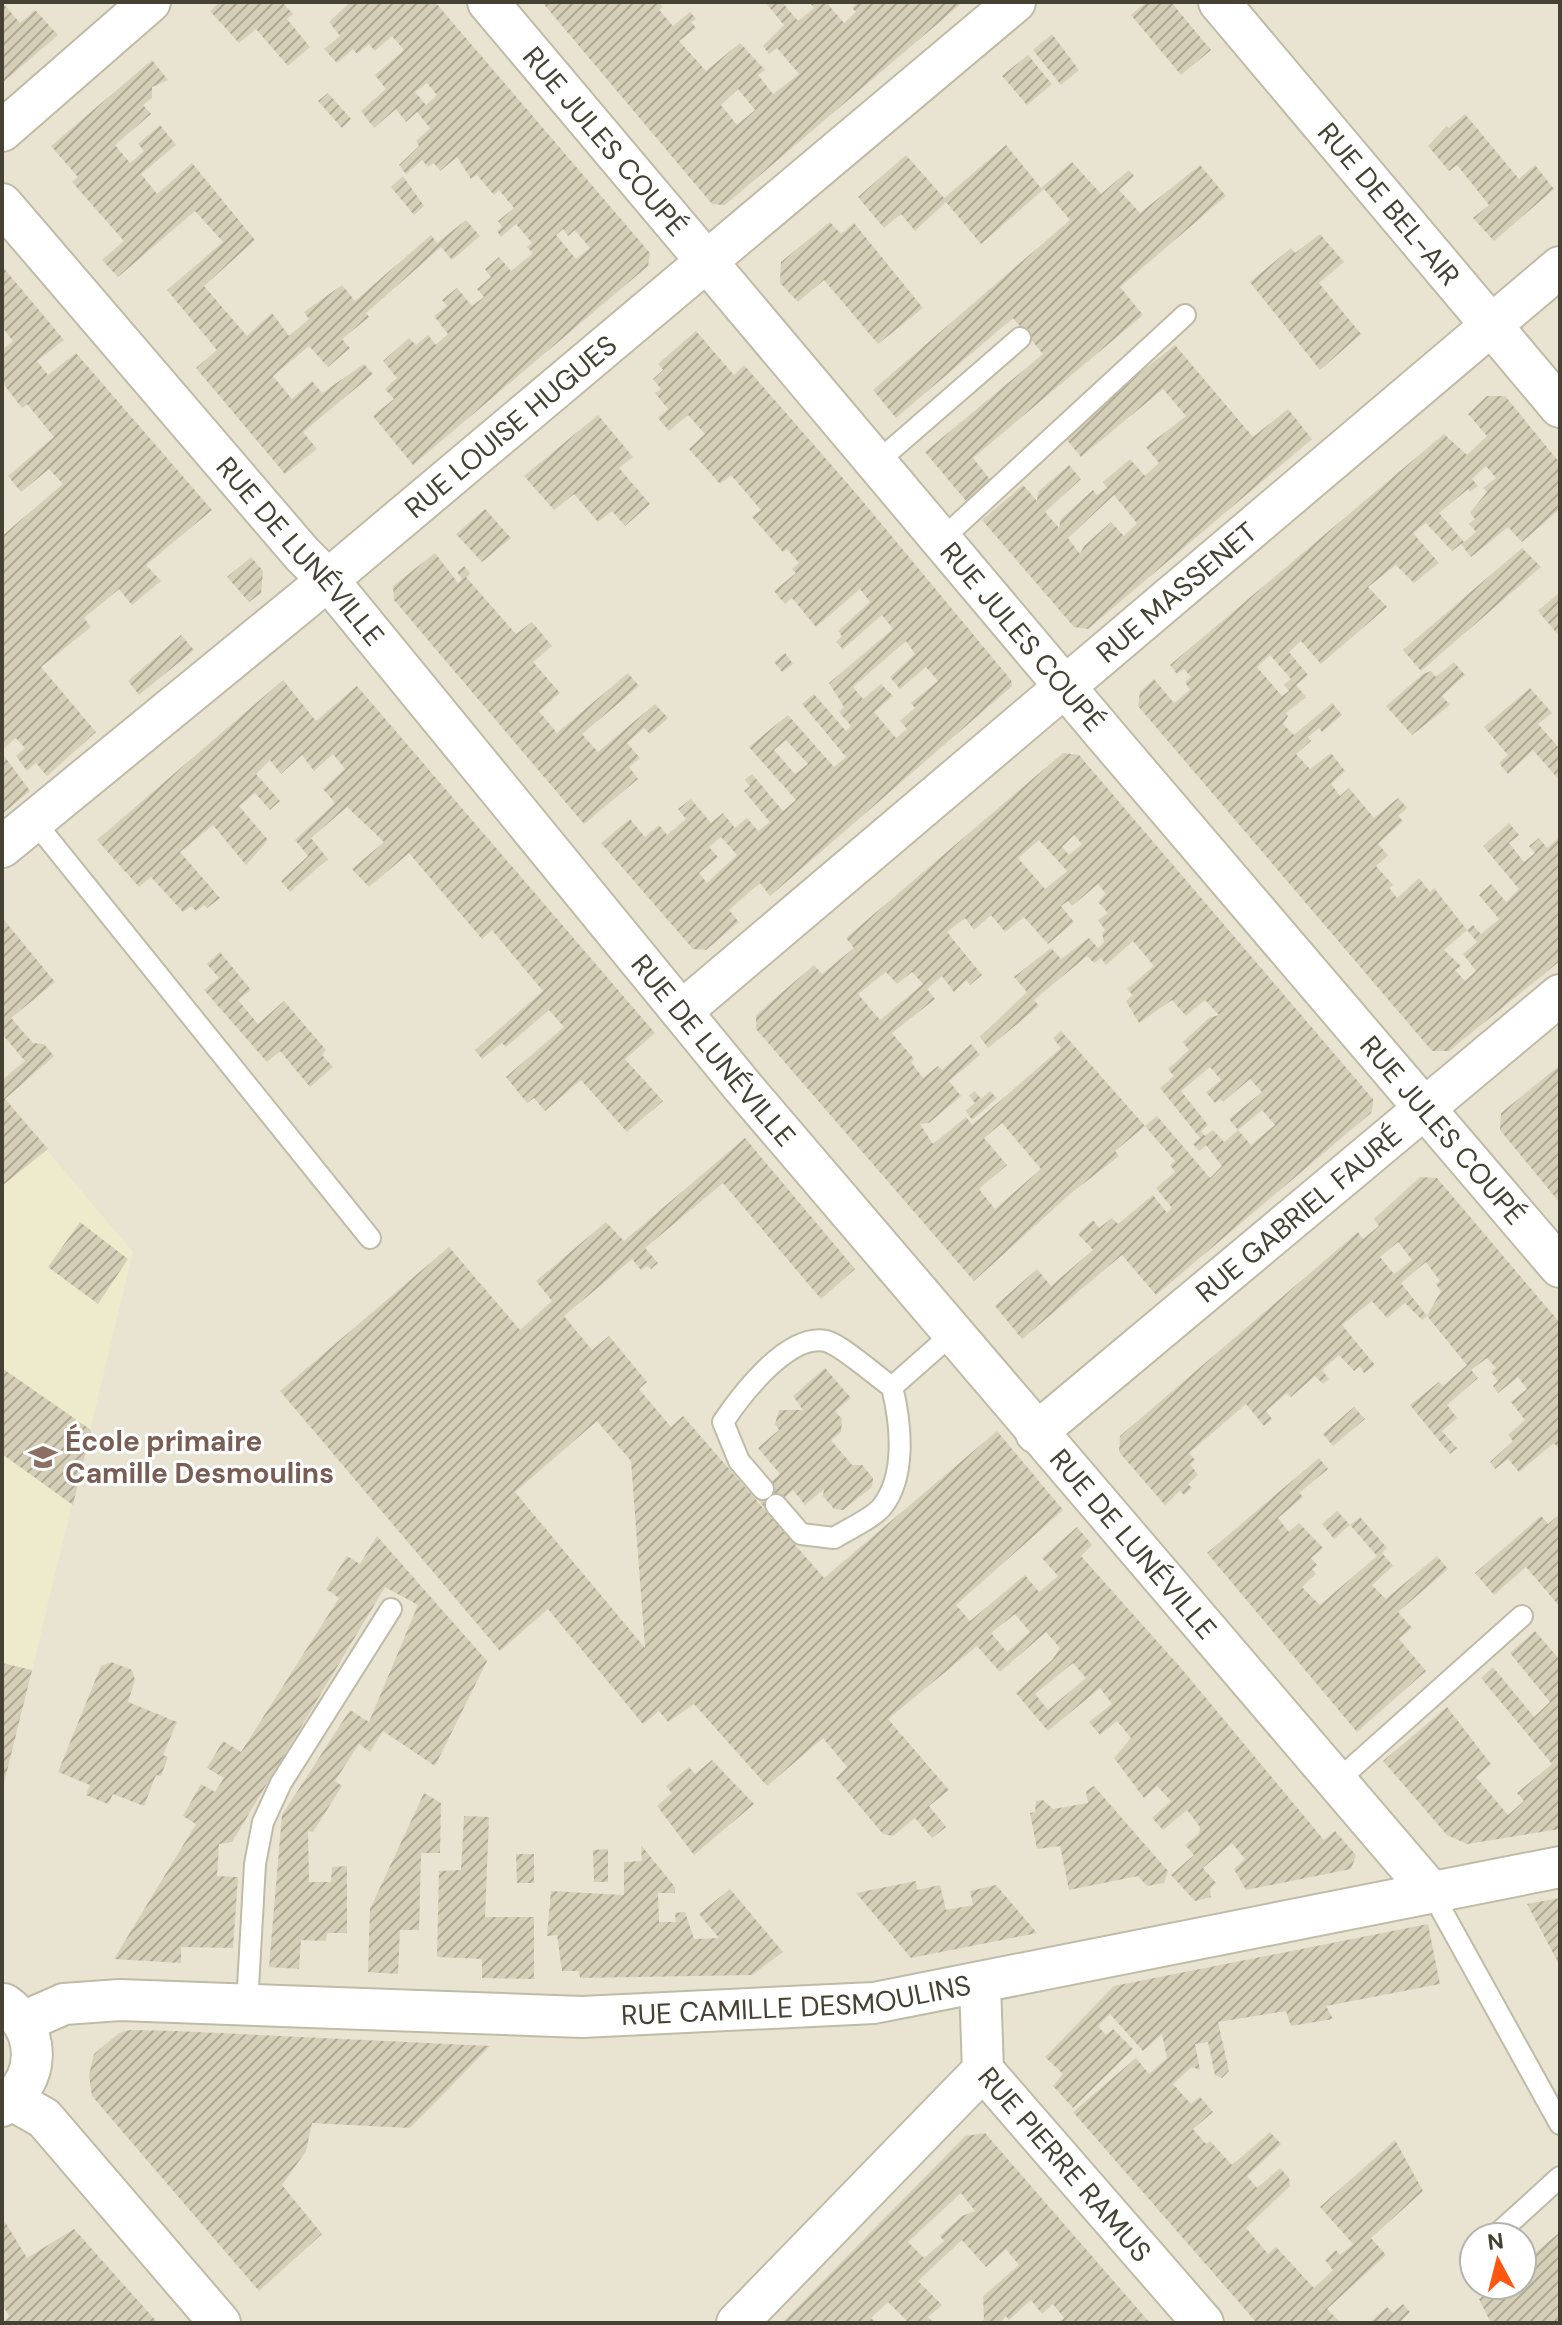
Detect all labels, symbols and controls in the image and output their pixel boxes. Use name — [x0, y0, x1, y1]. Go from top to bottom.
street label: RUE JULES COUPÉ — [515, 39, 696, 244]
street label: RUE DE BEL-AIR — [1310, 115, 1468, 293]
street label: RUE LOUISE HUGUES — [397, 326, 624, 526]
street label: RUE DE LUNÉVILLE — [208, 449, 393, 653]
street label: RUE MASSENET — [1088, 513, 1264, 671]
street label: RUE JULES COUPÉ — [932, 534, 1113, 739]
street label: RUE DE LUNÉVILLE — [623, 947, 804, 1154]
street label: RUE JULES COUPÉ — [1352, 1028, 1534, 1232]
street label: RUE GABRIEL FAURÉ — [1188, 1117, 1409, 1311]
place label: École primaire Camille Desmoulins — [65, 1423, 334, 1492]
street label: RUE DE LUNÉVILLE — [1042, 1441, 1225, 1647]
school or university icon: École primaire Camille Desmoulins — [28, 1442, 58, 1472]
street label: RUE CAMILLE DESMOULINS — [620, 1966, 974, 2034]
street label: RUE PIERRE RAMUS — [970, 2059, 1160, 2270]
north arrow — [1458, 2221, 1538, 2301]
text: N — [1486, 2226, 1505, 2257]

